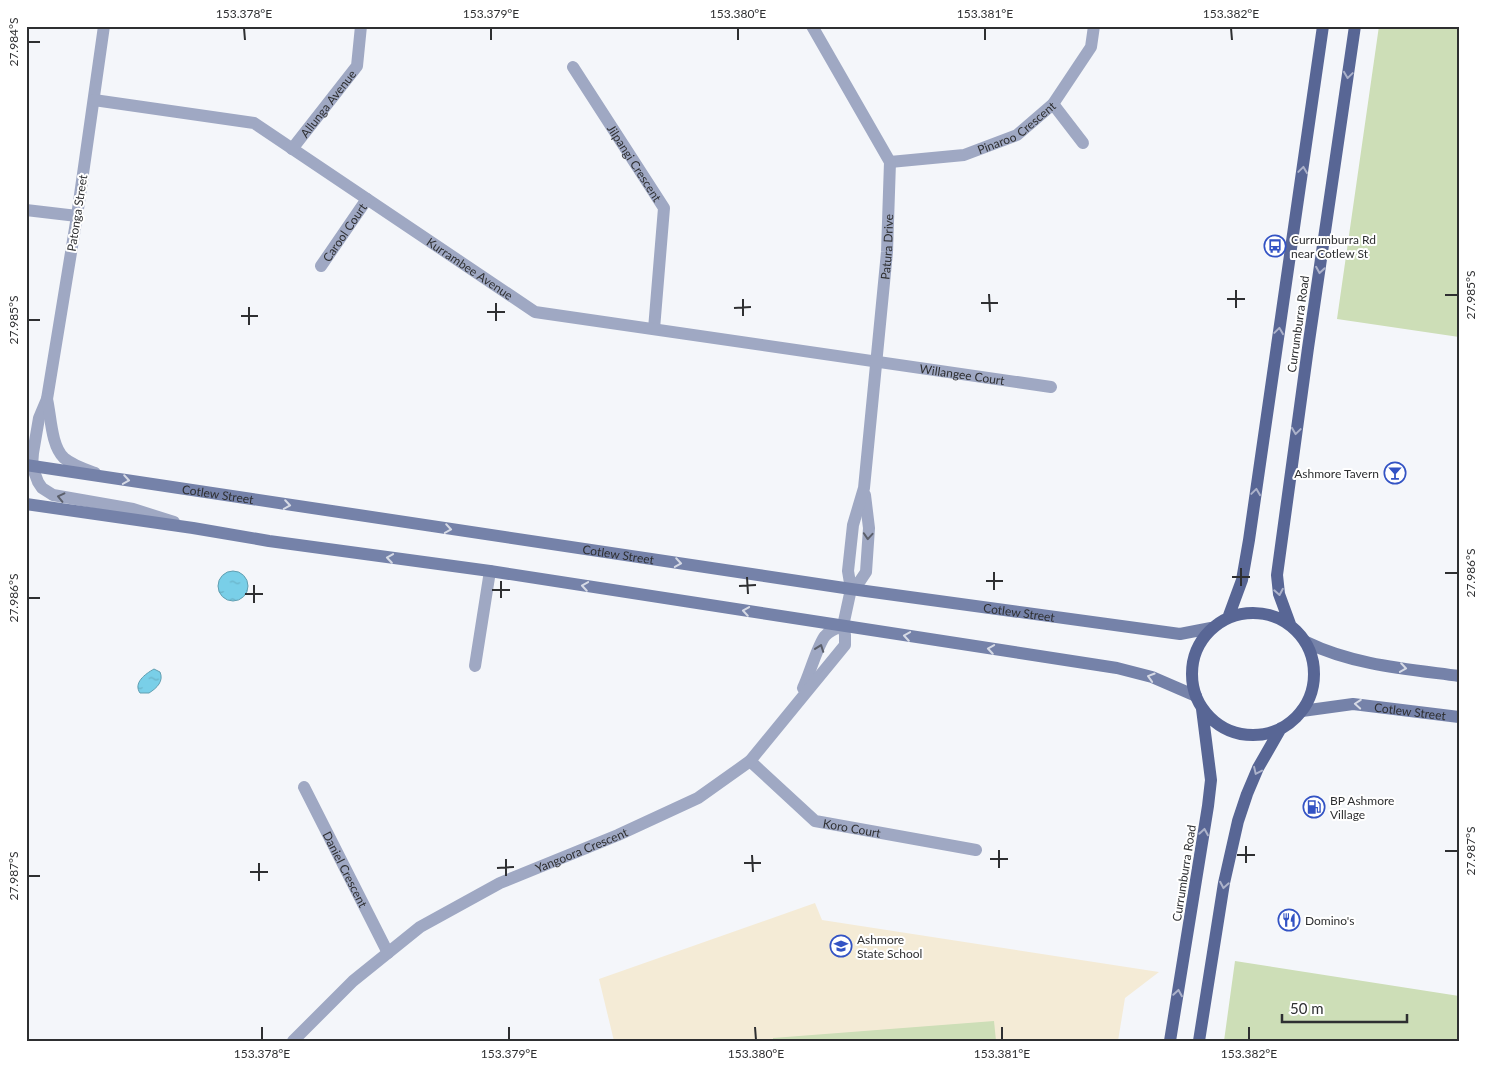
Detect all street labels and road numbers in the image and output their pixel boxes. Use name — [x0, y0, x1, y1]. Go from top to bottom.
street label: Allunga Avenue — [297, 66, 359, 140]
street label: Pinaroo Crescent — [975, 97, 1059, 157]
street label: Jilpangi Crescent — [604, 121, 666, 205]
street label: Patonga Street — [64, 173, 91, 252]
street label: Carool Court — [319, 199, 370, 264]
street label: Patura Drive — [877, 214, 896, 280]
street label: Kurrambee Avenue — [424, 234, 516, 303]
street label: Currumburra Road — [1284, 275, 1312, 373]
street label: Willangee Court — [919, 361, 1006, 388]
street label: Cotlew Street — [181, 481, 255, 507]
street label: Cotlew Street — [582, 541, 656, 567]
street label: Cotlew Street — [983, 600, 1057, 624]
street label: Cotlew Street — [1373, 699, 1447, 723]
street label: Koro Court — [822, 815, 883, 840]
street label: Yangoora Crescent — [533, 824, 631, 875]
street label: Currumburra Road — [1169, 824, 1199, 922]
street label: Daniel Crescent — [320, 829, 371, 910]

